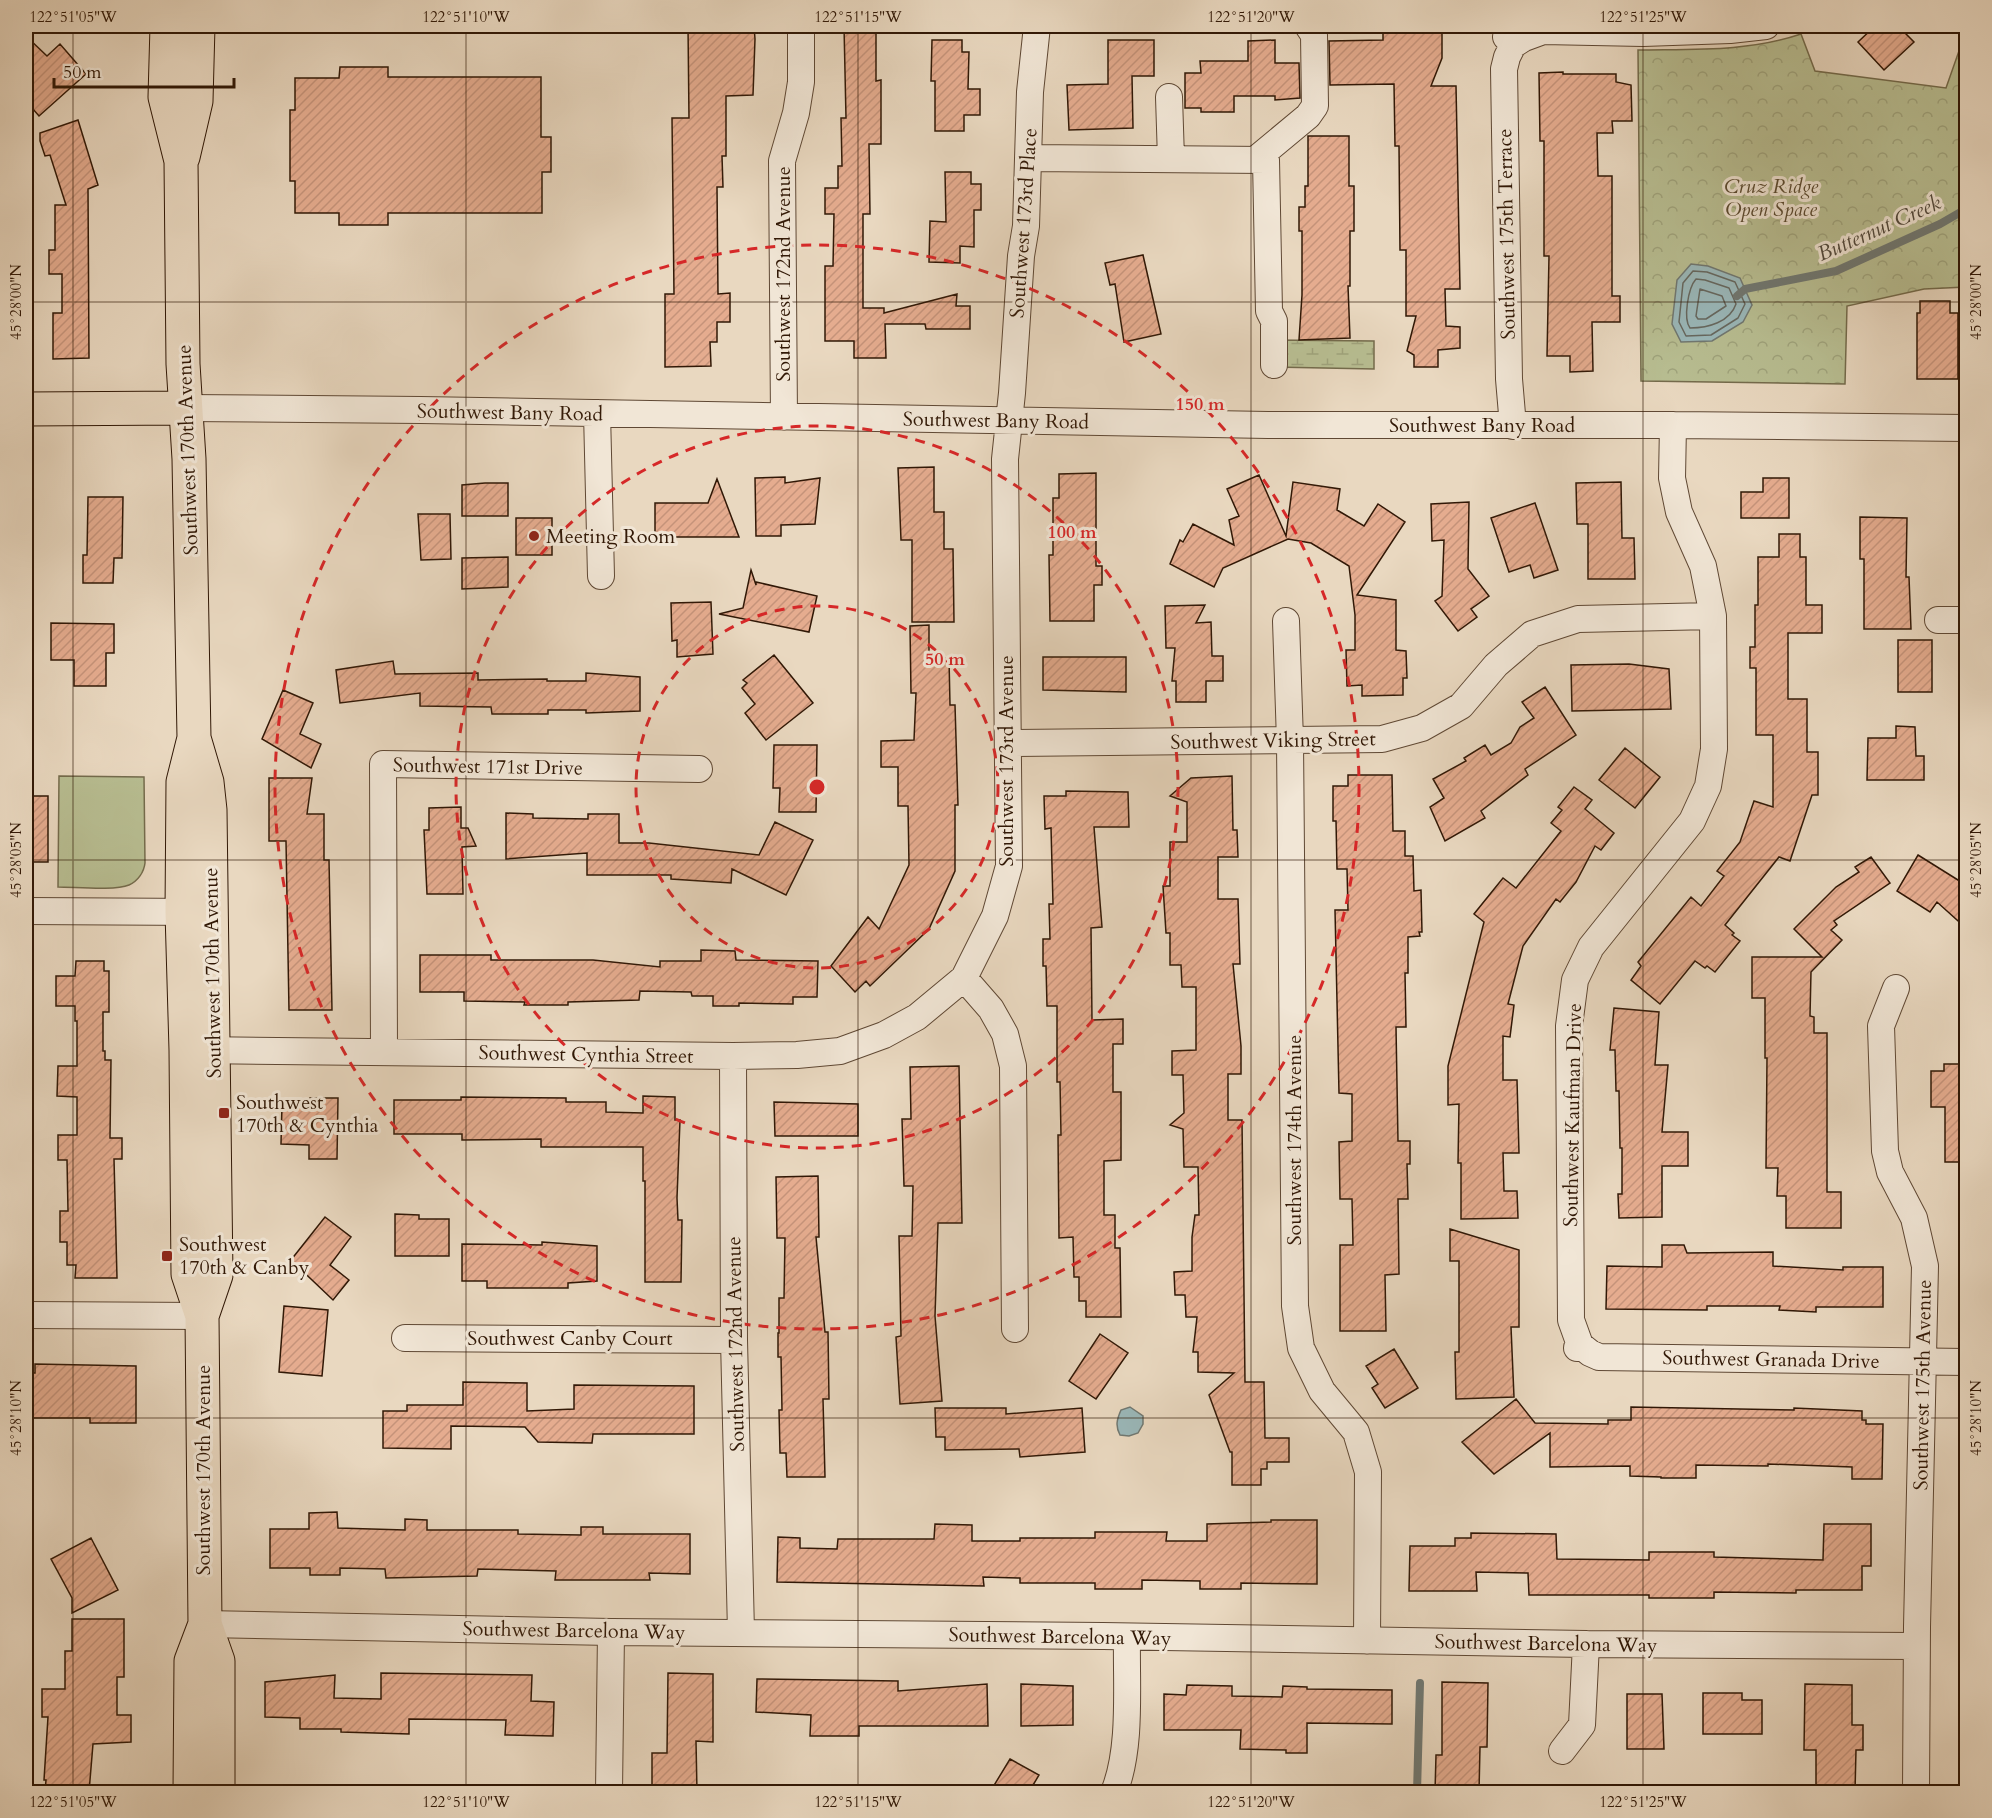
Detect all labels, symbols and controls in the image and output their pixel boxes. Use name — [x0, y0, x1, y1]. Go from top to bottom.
text: 122°51'05"W — [29, 7, 117, 27]
text: 122°51'10"W — [422, 7, 510, 27]
text: 122°51'15"W — [814, 7, 902, 27]
text: 122°51'20"W — [1207, 7, 1295, 27]
text: 122°51'25"W — [1599, 7, 1687, 27]
scale bar — [54, 51, 234, 89]
text: 50 m — [63, 60, 102, 85]
street label: Southwest 173rd Place — [1003, 127, 1044, 319]
street label: Southwest 175th Terrace — [1491, 128, 1522, 340]
street label: Southwest 172nd Avenue — [770, 166, 797, 382]
park label: Cruz Ridge Open Space — [1724, 173, 1818, 223]
water label: Butternut Creek — [1813, 188, 1946, 269]
text: 45°28'00"N — [6, 264, 26, 340]
text: 45°28'00"N — [1966, 264, 1986, 340]
street label: Southwest 170th Avenue — [170, 344, 205, 556]
text: 150 m — [1175, 392, 1225, 417]
street label: Southwest Bany Road — [417, 397, 604, 428]
street label: Southwest Bany Road — [903, 405, 1090, 436]
street label: Southwest Bany Road — [1389, 412, 1575, 439]
text: 100 m — [1047, 520, 1097, 545]
place label: Meeting Room — [546, 523, 675, 550]
marker: Meeting Room — [527, 529, 541, 543]
text: 50 m — [925, 647, 965, 672]
street label: Southwest 173rd Avenue — [993, 655, 1020, 867]
street label: Southwest Viking Street — [1170, 725, 1377, 756]
street label: Southwest 171st Drive — [393, 751, 583, 782]
centre of rings — [807, 777, 827, 797]
text: 45°28'05"N — [6, 822, 26, 898]
text: 45°28'05"N — [1966, 822, 1986, 898]
street label: Southwest 170th Avenue — [197, 867, 228, 1079]
street label: Southwest Kaufman Drive — [1557, 1003, 1588, 1227]
street label: Southwest 174th Avenue — [1281, 1035, 1308, 1245]
street label: Southwest Cynthia Street — [478, 1039, 694, 1070]
place label: Southwest 170th & Cynthia — [236, 1089, 379, 1139]
marker: Southwest 170th & Cynthia — [217, 1106, 231, 1120]
place label: Southwest 170th & Canby — [179, 1231, 310, 1281]
street label: Southwest 172nd Avenue — [720, 1236, 751, 1452]
marker: Southwest 170th & Canby — [160, 1249, 174, 1263]
street label: Southwest 175th Avenue — [1907, 1279, 1938, 1491]
street label: Southwest Canby Court — [467, 1325, 673, 1352]
street label: Southwest Granada Drive — [1662, 1344, 1880, 1375]
street label: Southwest 170th Avenue — [190, 1365, 217, 1575]
text: 45°28'10"N — [6, 1380, 26, 1456]
text: 45°28'10"N — [1966, 1380, 1986, 1456]
street label: Southwest Barcelona Way — [462, 1615, 686, 1646]
street label: Southwest Barcelona Way — [948, 1621, 1172, 1652]
street label: Southwest Barcelona Way — [1434, 1628, 1658, 1659]
text: 122°51'05"W — [29, 1792, 117, 1812]
text: 122°51'10"W — [422, 1792, 510, 1812]
text: 122°51'15"W — [814, 1792, 902, 1812]
text: 122°51'20"W — [1207, 1792, 1295, 1812]
text: 122°51'25"W — [1599, 1792, 1687, 1812]

